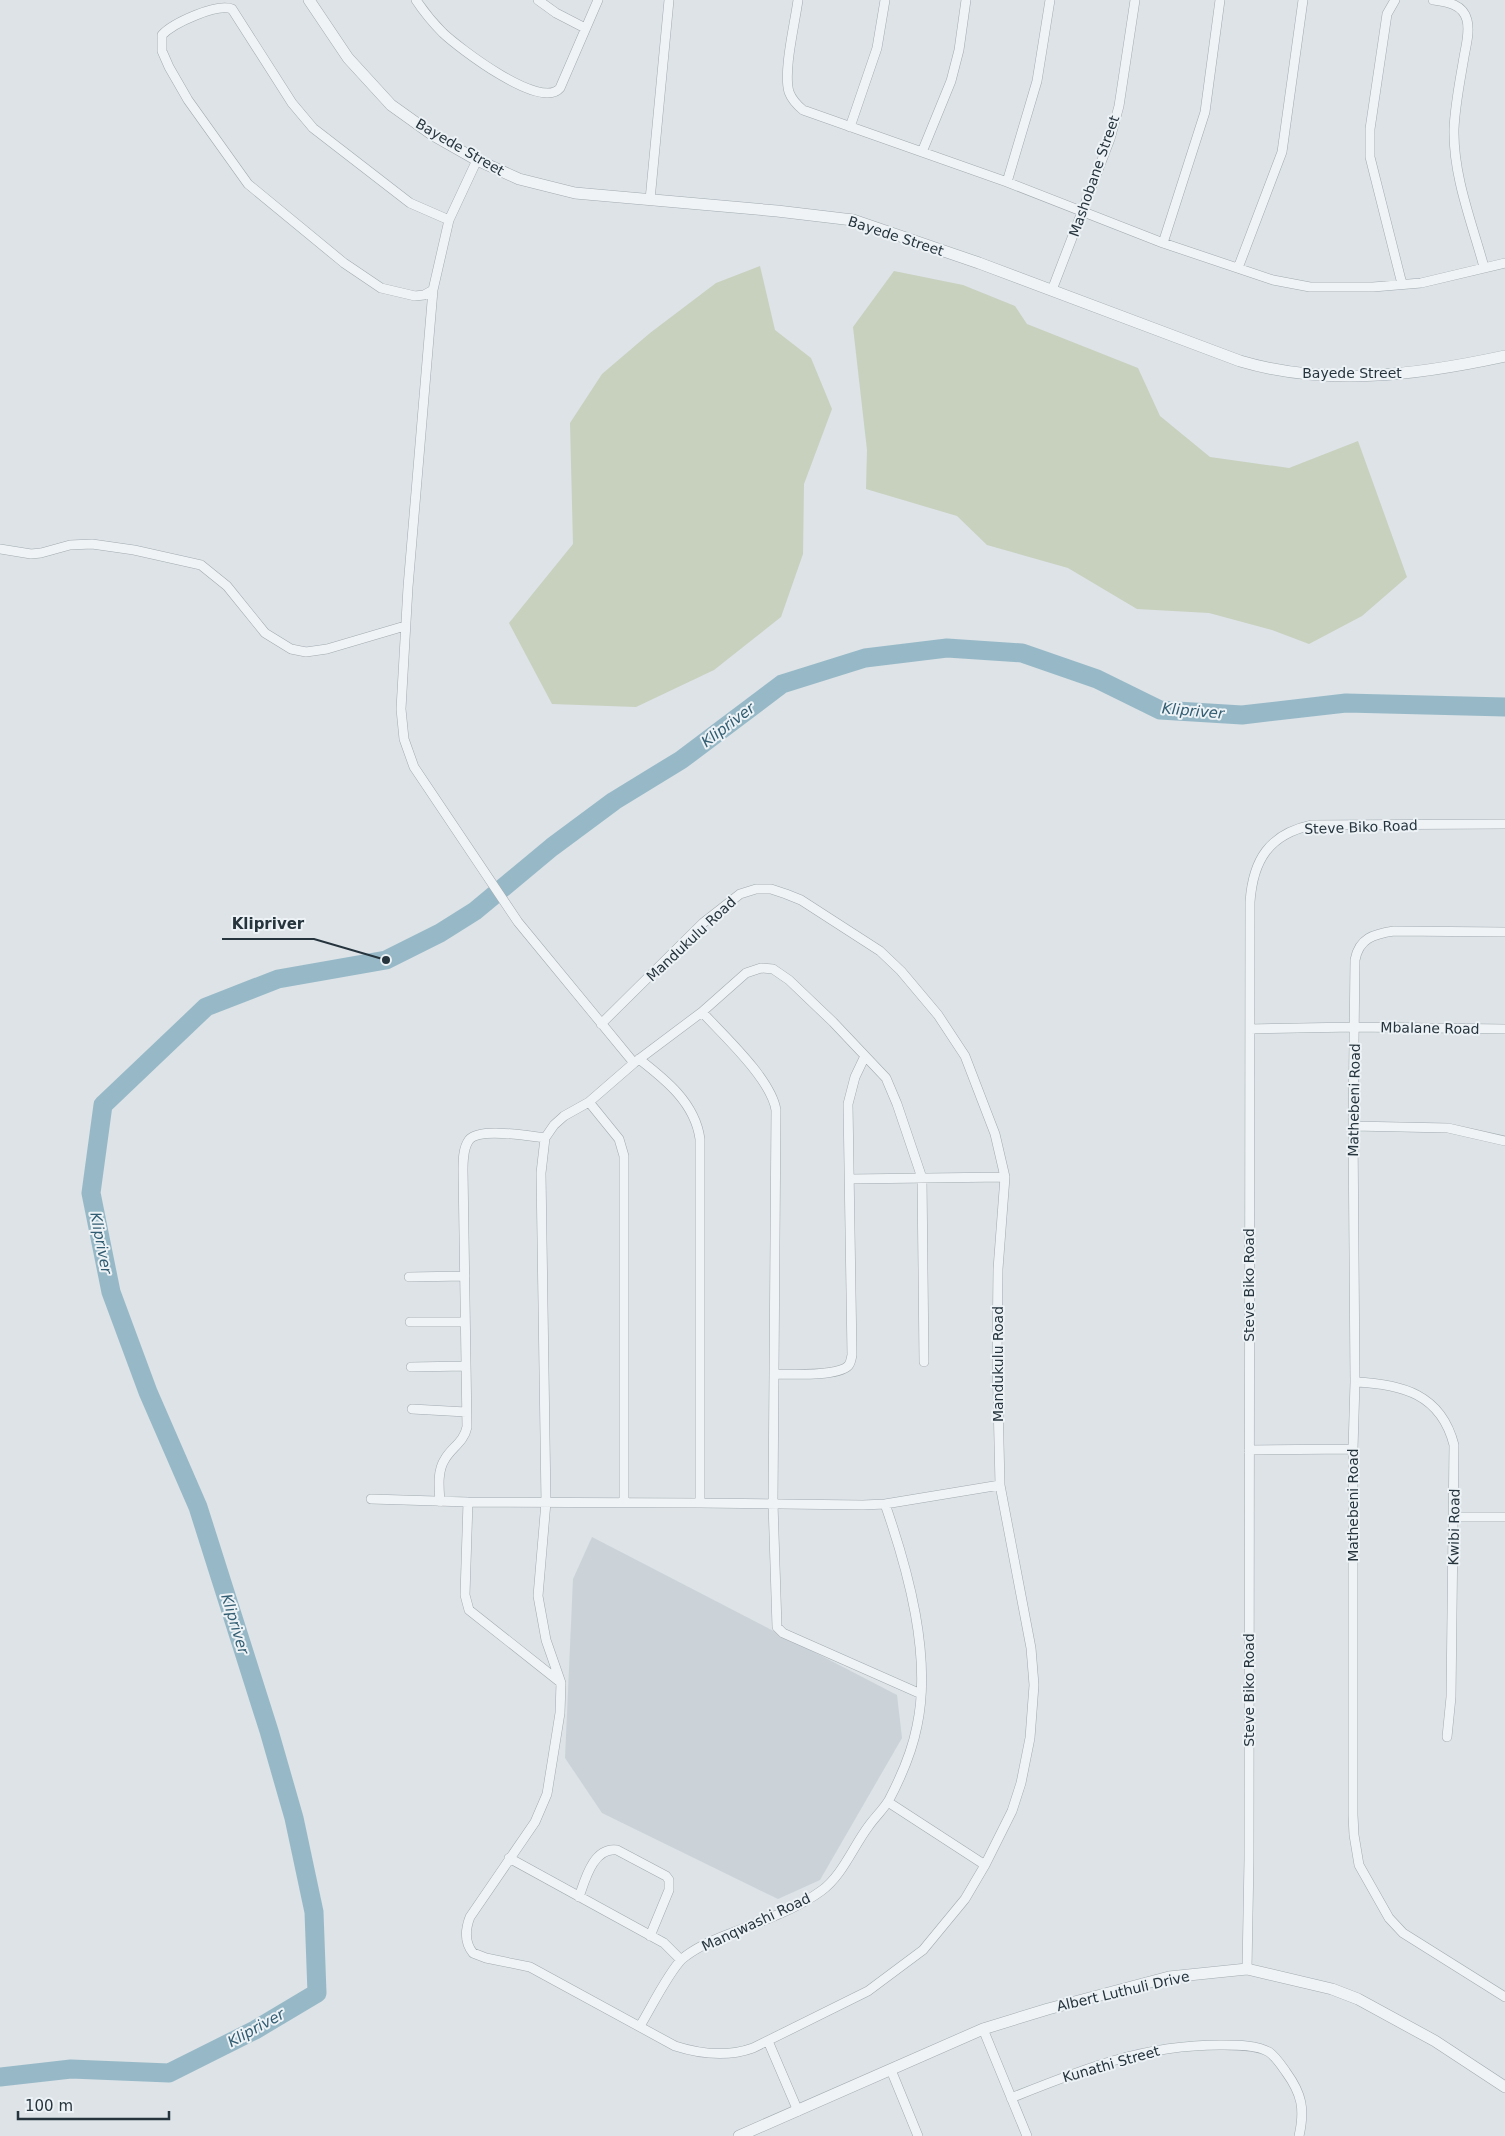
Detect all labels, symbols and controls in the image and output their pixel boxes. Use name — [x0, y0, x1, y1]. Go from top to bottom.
street label: Mashobane Street — [1066, 113, 1122, 239]
street label: Bayede Street — [413, 115, 508, 179]
street label: Bayede Street — [846, 213, 946, 259]
street label: Bayede Street — [1302, 365, 1402, 381]
water label: Klipriver — [698, 699, 759, 751]
water label: Klipriver — [1161, 699, 1226, 723]
street label: Steve Biko Road — [1304, 817, 1418, 837]
street label: Mandukulu Road — [643, 894, 739, 984]
callout: Klipriver — [222, 909, 314, 939]
text: Klipriver — [232, 915, 305, 933]
street label: Mbalane Road — [1380, 1019, 1480, 1037]
street label: Mathebeni Road — [1345, 1043, 1363, 1157]
water label: Klipriver — [86, 1211, 116, 1276]
street label: Steve Biko Road — [1241, 1228, 1257, 1342]
street label: Mandukulu Road — [990, 1306, 1006, 1422]
street label: Mathebeni Road — [1345, 1448, 1361, 1562]
street label: Kwibi Road — [1445, 1488, 1463, 1566]
water label: Klipriver — [217, 1592, 253, 1657]
street label: Steve Biko Road — [1241, 1633, 1257, 1747]
street label: Manqwashi Road — [699, 1890, 813, 1954]
street label: Albert Luthuli Drive — [1055, 1968, 1191, 2014]
water label: Klipriver — [224, 2005, 288, 2051]
street label: Kunathi Street — [1061, 2042, 1162, 2085]
scale bar — [18, 2088, 169, 2120]
text: 100 m — [25, 2097, 73, 2115]

